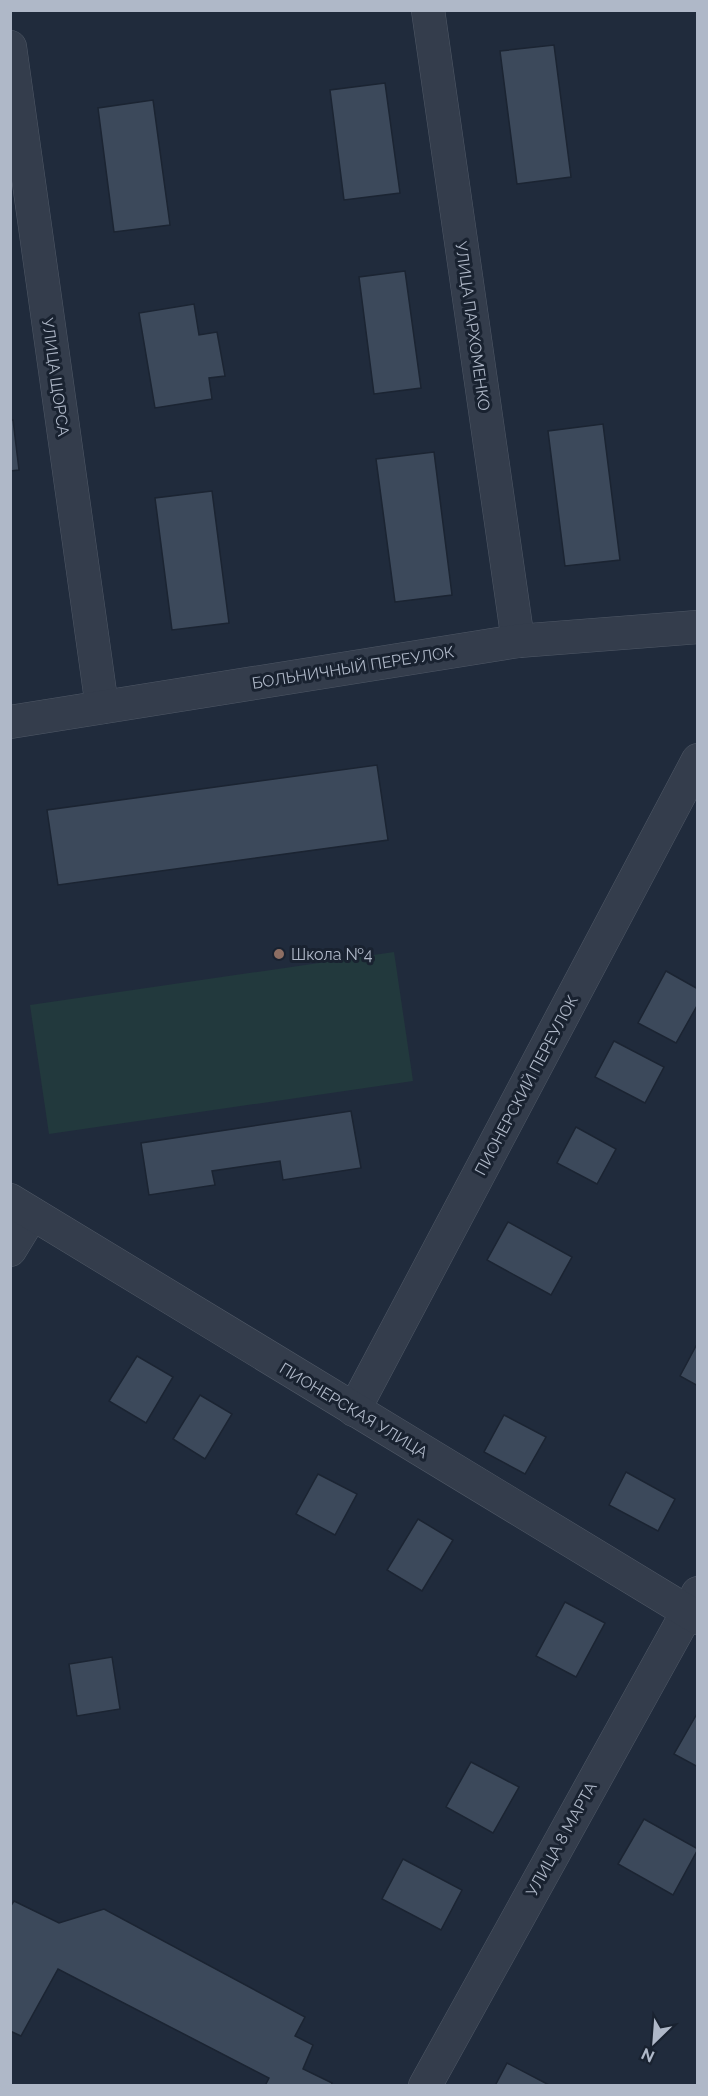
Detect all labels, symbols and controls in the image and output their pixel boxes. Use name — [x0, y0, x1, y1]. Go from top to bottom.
street label: УЛИЦА ПАРХОМЕНКО — [451, 240, 494, 412]
street label: УЛИЦА ЩОРСА — [38, 317, 73, 438]
street label: БОЛЬНИЧНЫЙ ПЕРЕУЛОК — [251, 642, 455, 693]
place label: Школа №4 — [291, 945, 373, 964]
marker: Школа №4 — [272, 947, 286, 961]
street label: ПИОНЕРСКИЙ ПЕРЕУЛОК — [471, 992, 582, 1178]
street label: ПИОНЕРСКАЯ УЛИЦА — [276, 1359, 431, 1462]
street label: УЛИЦА 8 МАРТА — [522, 1779, 601, 1900]
north arrow — [624, 2012, 684, 2072]
text: N — [638, 2044, 657, 2066]

